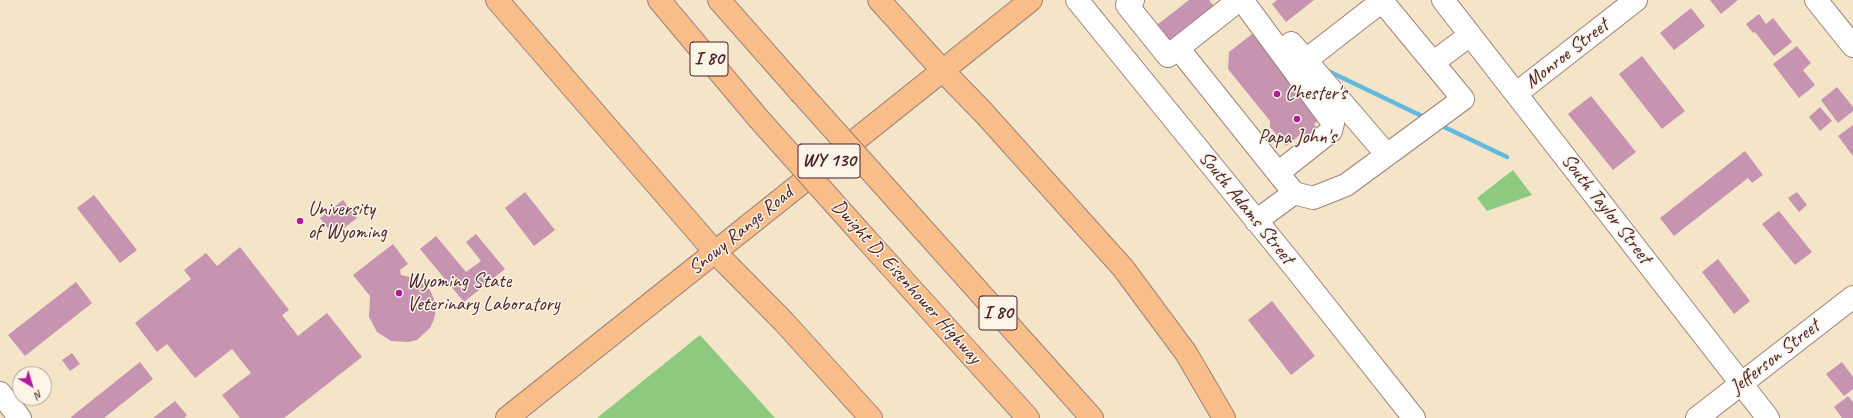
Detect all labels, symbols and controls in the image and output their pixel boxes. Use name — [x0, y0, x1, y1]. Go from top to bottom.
street label: Monroe Street — [1520, 14, 1614, 94]
road number: I 80 — [690, 42, 728, 76]
place label: Chester's — [1285, 82, 1347, 106]
marker: Chester's — [1272, 89, 1282, 99]
marker: Papa John's — [1292, 114, 1302, 124]
place label: Papa John's — [1258, 126, 1336, 150]
road number: WY 130 — [798, 144, 860, 178]
street label: South Adams Street — [1193, 147, 1299, 269]
street label: South Taylor Street — [1556, 149, 1656, 269]
street label: Snowy Range Road — [684, 182, 798, 280]
street label: Dwight D. Eisenhower Highway — [826, 195, 986, 369]
place label: University of Wyoming — [308, 198, 386, 245]
marker: University of Wyoming — [295, 216, 305, 226]
place label: Wyoming State Veterinary Laboratory — [407, 270, 559, 317]
marker: Wyoming State Veterinary Laboratory — [394, 288, 404, 298]
road number: I 80 — [979, 296, 1017, 330]
street label: Jefferson Street — [1725, 314, 1825, 400]
north arrow — [12, 366, 52, 406]
text: N — [32, 387, 46, 402]

